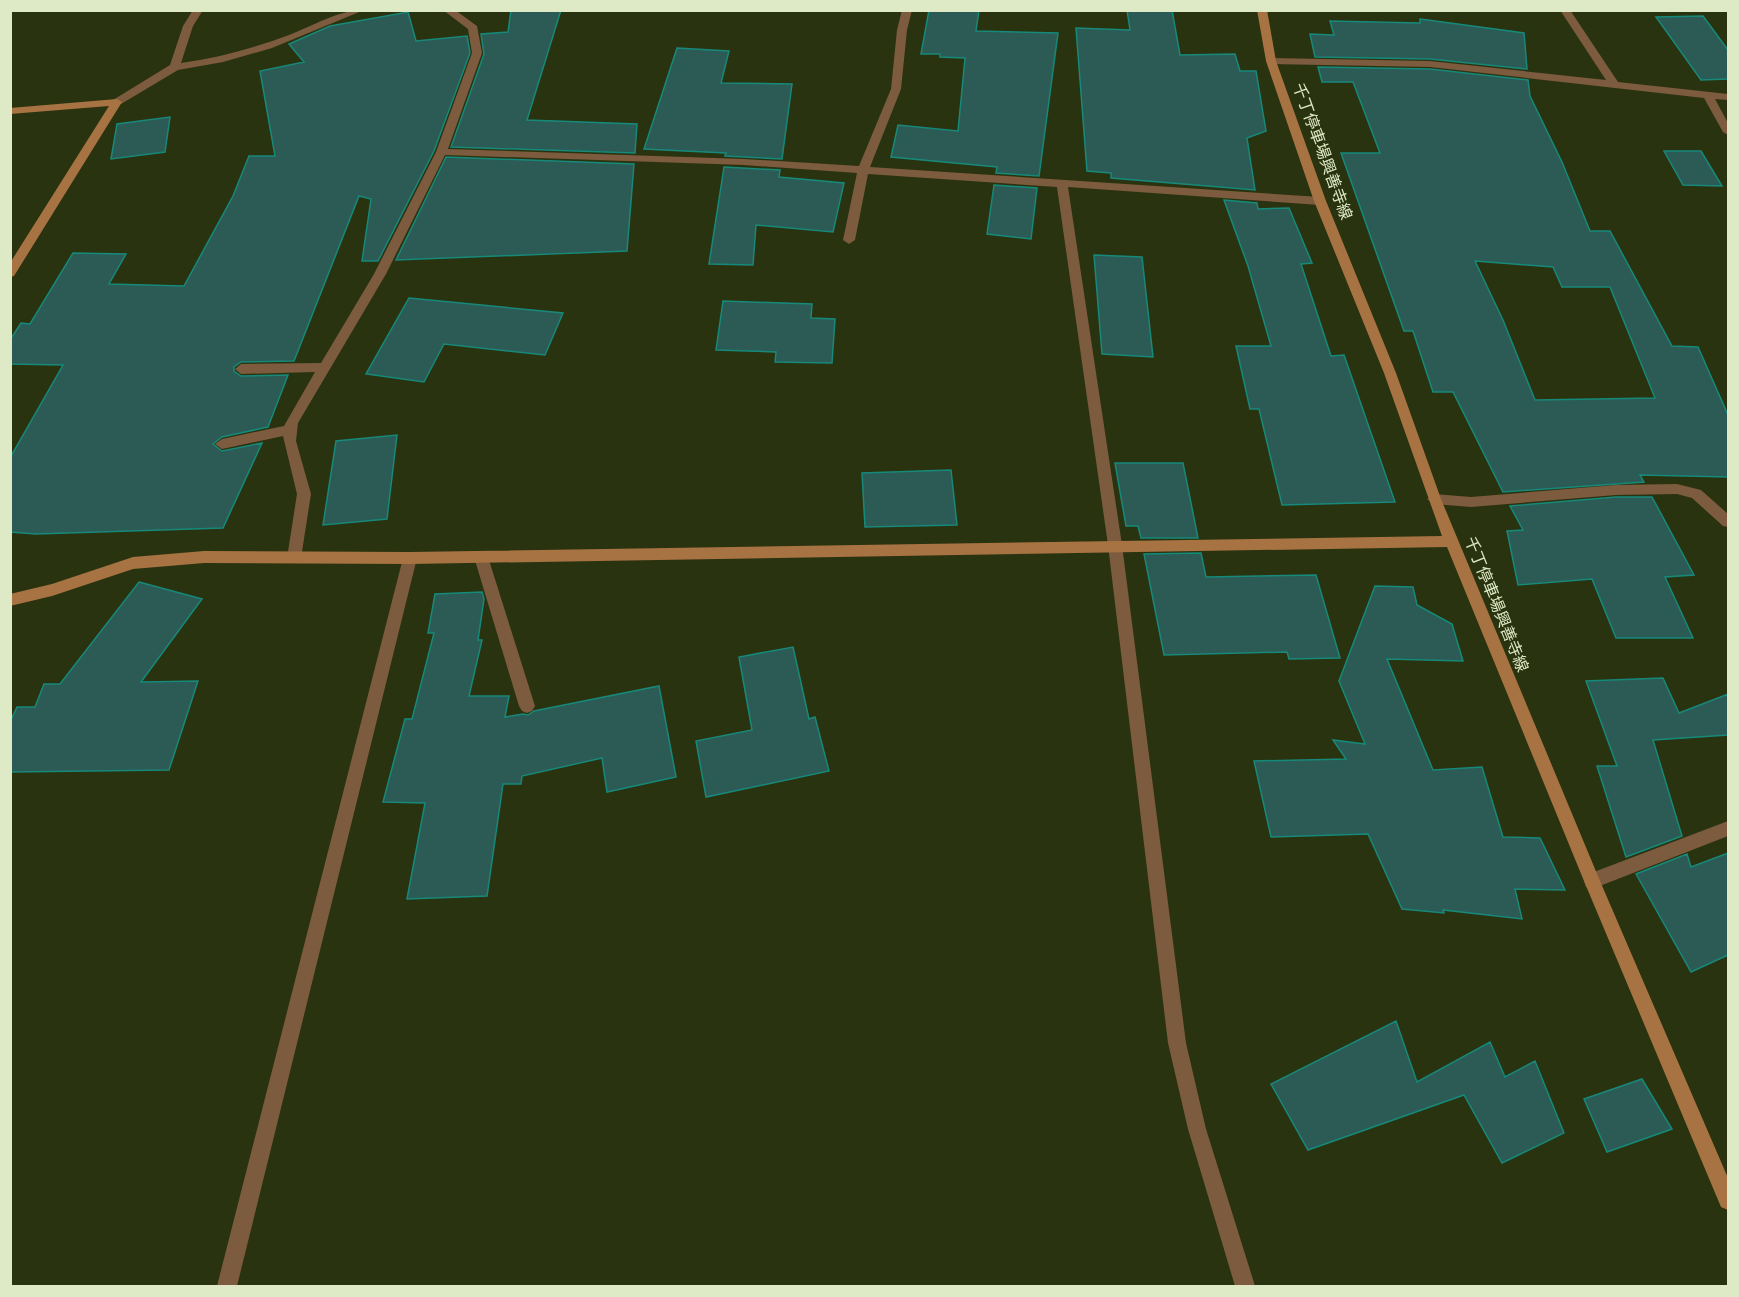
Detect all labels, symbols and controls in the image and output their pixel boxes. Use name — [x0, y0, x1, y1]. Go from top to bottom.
street label: 千丁停車場興善寺線 — [1289, 80, 1357, 222]
street label: 千丁停車場興善寺線 — [1461, 533, 1533, 675]

